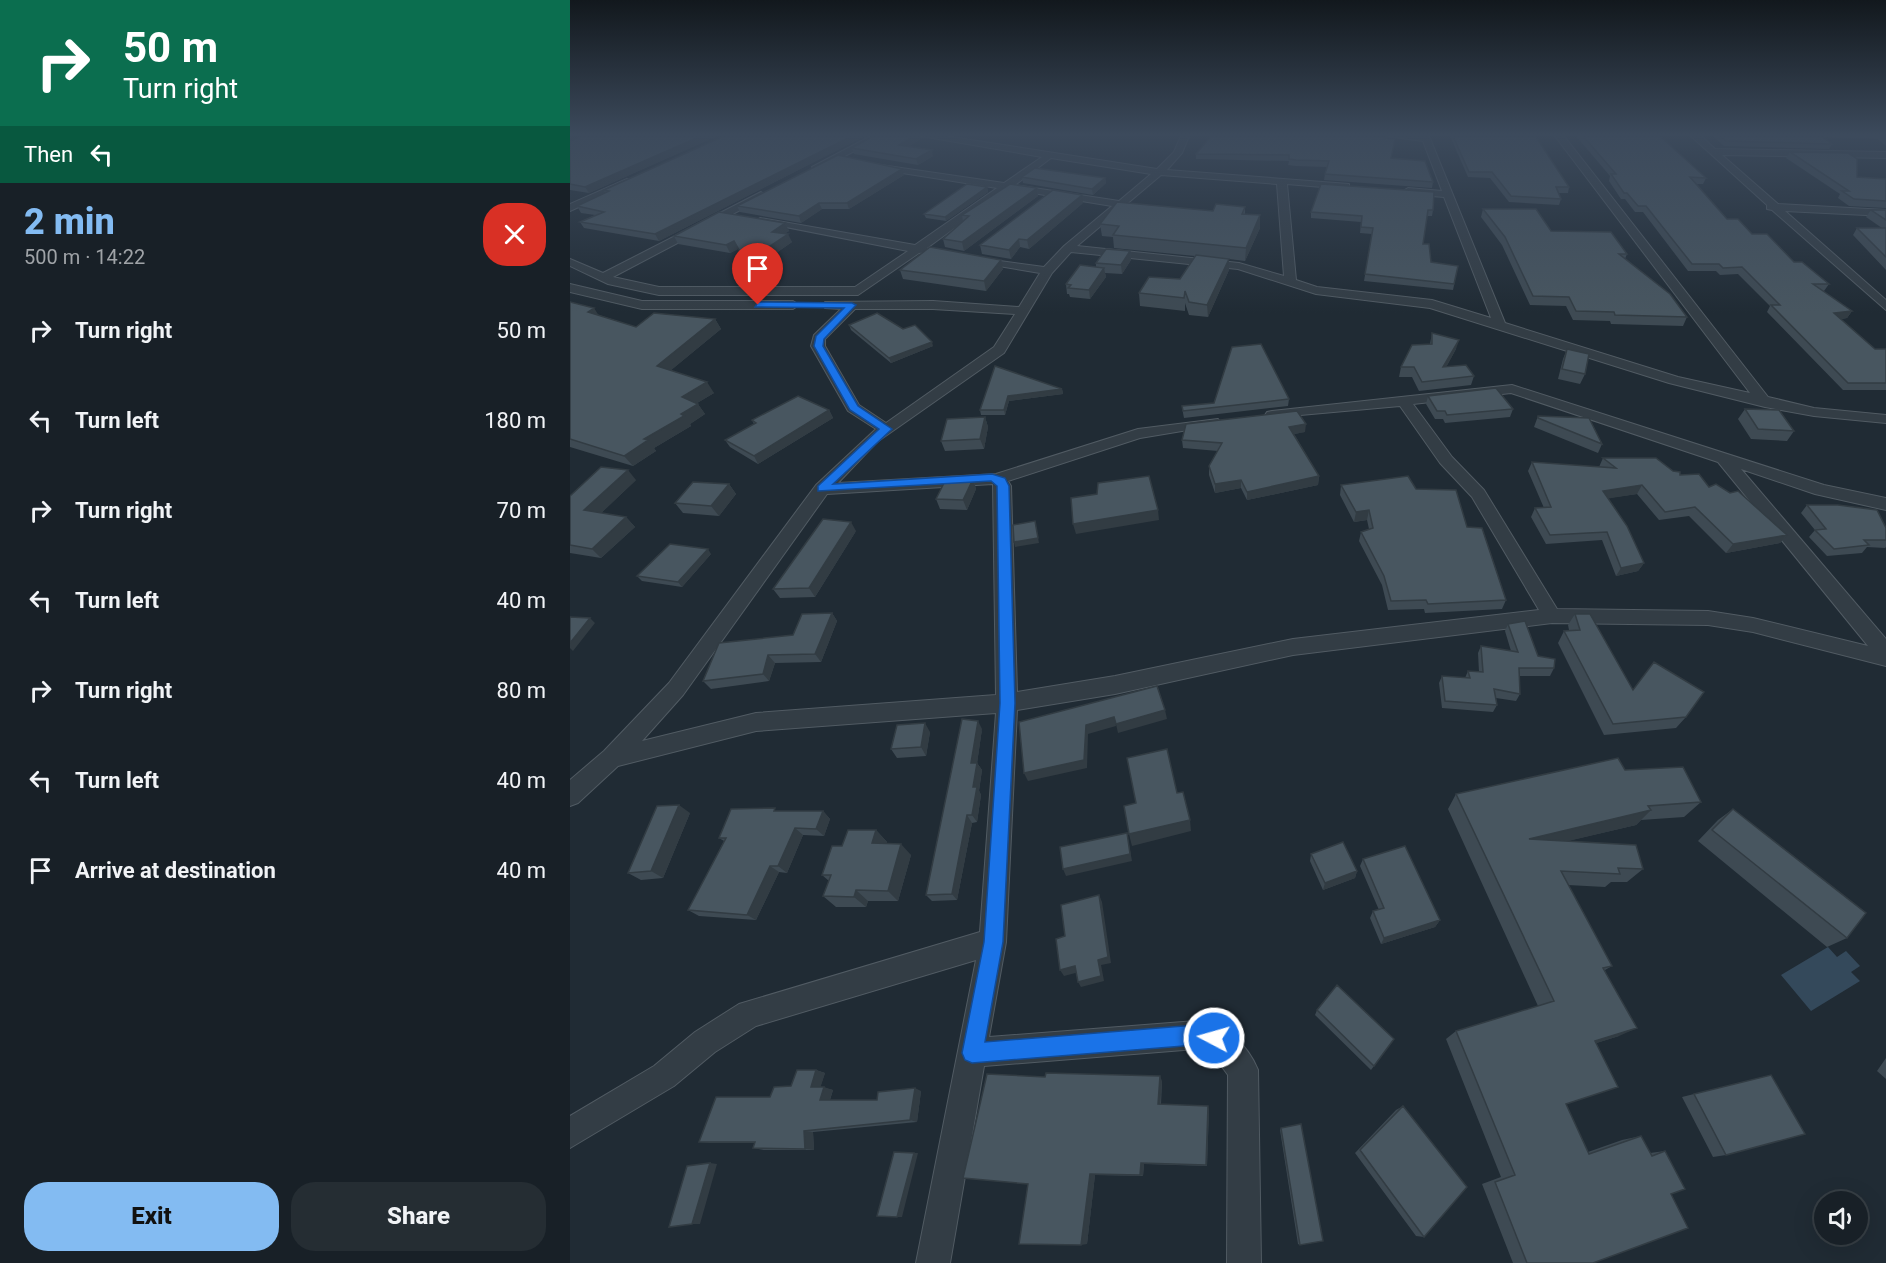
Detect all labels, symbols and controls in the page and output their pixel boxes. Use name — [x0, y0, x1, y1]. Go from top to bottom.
text: 50 m — [123, 23, 218, 72]
icon: right — [24, 24, 102, 102]
text: Turn right — [123, 73, 238, 105]
icon: left — [85, 138, 118, 171]
text: Then — [24, 142, 73, 167]
text: 2 min — [24, 201, 115, 243]
button: close — [483, 203, 546, 266]
pin — [732, 243, 783, 305]
text: 500 m · 14:22 — [24, 245, 145, 269]
icon: arrive — [741, 252, 774, 285]
icon: right — [24, 314, 57, 347]
text: Turn right — [75, 318, 172, 343]
text: 50 m — [497, 318, 546, 343]
icon: left — [24, 404, 57, 437]
text: Turn left — [75, 408, 159, 433]
text: 180 m — [484, 408, 546, 433]
icon: right — [24, 494, 57, 527]
text: Turn right — [75, 498, 172, 523]
text: 70 m — [497, 498, 546, 523]
icon: left — [24, 584, 57, 617]
text: Turn left — [75, 588, 159, 613]
text: 40 m — [497, 588, 546, 613]
icon: right — [24, 674, 57, 707]
text: Turn right — [75, 678, 172, 703]
text: 80 m — [497, 678, 546, 703]
icon: left — [24, 764, 57, 797]
text: Turn left — [75, 768, 159, 793]
text: 40 m — [497, 768, 546, 793]
icon: arrive — [24, 854, 57, 887]
text: Arrive at destination — [75, 858, 276, 883]
text: 40 m — [497, 858, 546, 883]
position arrow — [1182, 1006, 1246, 1070]
button: Exit — [24, 1182, 279, 1251]
button: Share — [291, 1182, 546, 1251]
map controls — [1814, 1191, 1868, 1245]
button: sound — [1814, 1191, 1868, 1245]

